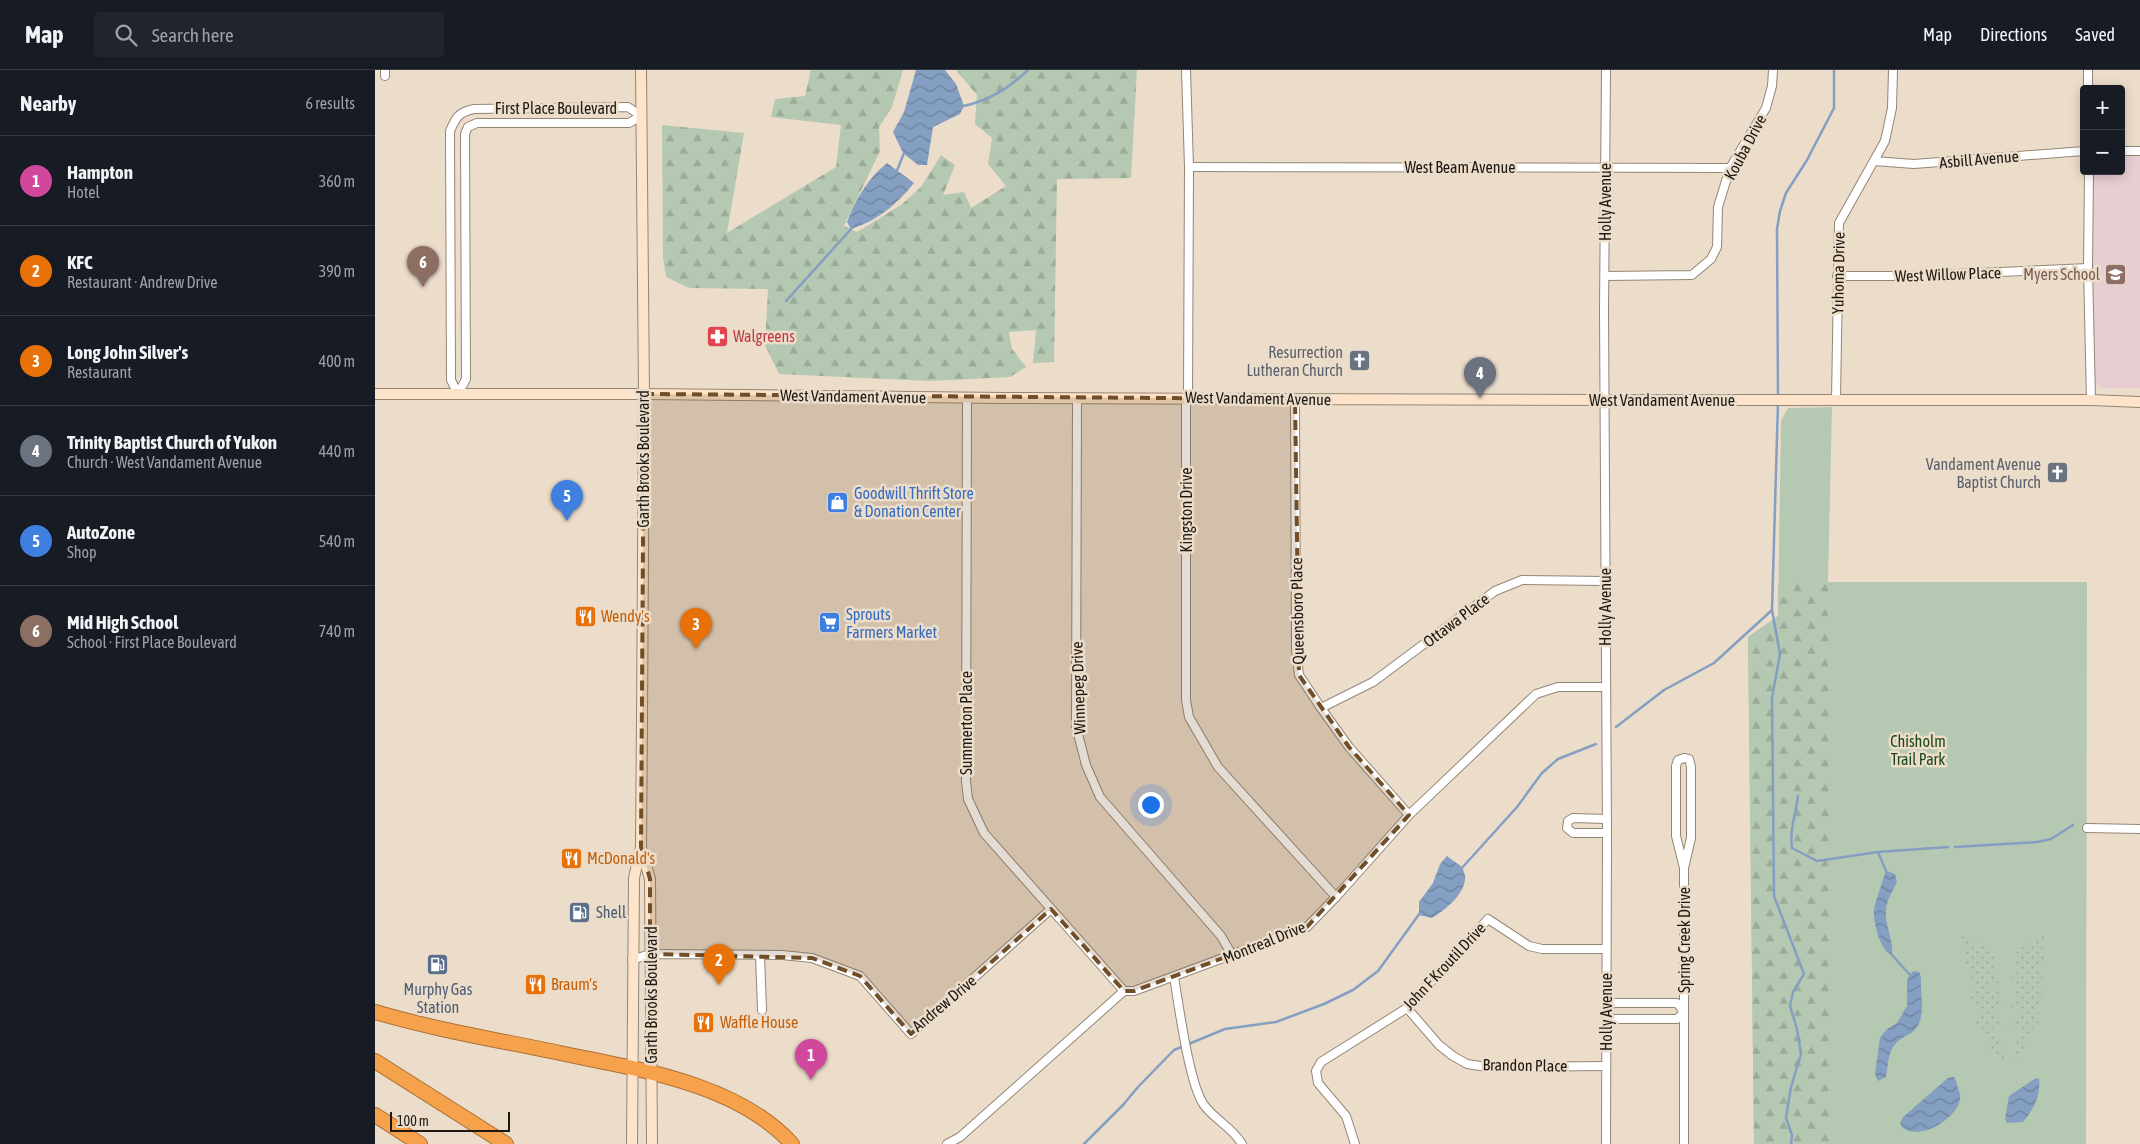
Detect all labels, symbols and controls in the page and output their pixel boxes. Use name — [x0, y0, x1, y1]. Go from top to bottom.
search box — [94, 12, 444, 57]
text: Map — [25, 21, 64, 48]
icon: search — [112, 21, 140, 49]
text: Search here — [152, 24, 234, 46]
text: Map — [1923, 24, 1952, 45]
text: Directions — [1980, 24, 2047, 45]
text: Saved — [2075, 24, 2115, 45]
map controls — [2080, 85, 2125, 175]
button: + — [2080, 85, 2125, 130]
text: Nearby — [20, 91, 76, 115]
text: 6 results — [305, 94, 355, 112]
street label: First Place Boulevard — [495, 99, 617, 117]
street label: Kouba Drive — [1720, 111, 1770, 183]
button: − — [2080, 130, 2125, 175]
street label: Asbill Avenue — [1939, 147, 2019, 171]
street label: West Beam Avenue — [1404, 158, 1516, 176]
text: Hampton — [67, 161, 133, 183]
street label: Holly Avenue — [1596, 163, 1615, 241]
text: 1 — [32, 172, 40, 190]
text: 360 m — [319, 172, 355, 190]
text: Hotel — [67, 183, 100, 201]
street label: Yuhoma Drive — [1828, 232, 1848, 314]
pin: 6 — [407, 246, 439, 287]
text: KFC — [67, 251, 93, 273]
text: 2 — [32, 262, 40, 280]
text: 390 m — [319, 262, 355, 280]
school or university icon: Myers School — [2104, 262, 2128, 286]
street label: West Willow Place — [1895, 263, 2001, 285]
place label: Myers School — [2023, 265, 2101, 284]
text: Restaurant · Andrew Drive — [67, 273, 218, 291]
pharmacy icon: Walgreens — [705, 324, 729, 348]
place label: Walgreens — [733, 327, 795, 346]
text: Long John Silver's — [67, 341, 188, 363]
place label: Resurrection Lutheran Church — [1247, 343, 1343, 379]
church icon: Resurrection Lutheran Church — [1347, 349, 1371, 373]
text: 3 — [32, 352, 40, 370]
text: 400 m — [319, 352, 355, 370]
pin: 4 — [1464, 357, 1496, 398]
text: Restaurant — [67, 363, 132, 381]
street label: West Vandament Avenue — [780, 386, 926, 406]
street label: West Vandament Avenue — [1185, 388, 1331, 408]
street label: Garth Brooks Boulevard — [634, 390, 652, 528]
street label: West Vandament Avenue — [1589, 391, 1735, 409]
text: Trinity Baptist Church of Yukon — [67, 431, 277, 453]
text: 4 — [32, 442, 40, 460]
text: 440 m — [319, 442, 355, 460]
text: Church · West Vandament Avenue — [67, 453, 262, 471]
place label: Vandament Avenue Baptist Church — [1926, 455, 2041, 492]
church icon: Vandament Avenue Baptist Church — [2045, 461, 2069, 485]
street label: Kingston Drive — [1177, 468, 1196, 552]
pin: 5 — [551, 480, 583, 521]
place label: Goodwill Thrift Store & Donation Center — [854, 484, 974, 520]
shop icon: Goodwill Thrift Store & Donation Center — [826, 490, 850, 514]
text: AutoZone — [67, 521, 135, 543]
text: 5 — [32, 532, 40, 550]
text: 540 m — [319, 532, 355, 550]
text: Shop — [67, 543, 97, 561]
street label: Queensboro Place — [1287, 557, 1307, 665]
street label: Holly Avenue — [1596, 568, 1615, 646]
street label: Ottawa Place — [1420, 589, 1492, 651]
restaurant icon: Wendy's — [573, 604, 597, 628]
place label: Sprouts Farmers Market — [846, 605, 937, 641]
place label: Wendy's — [601, 607, 650, 626]
pin: 3 — [680, 608, 712, 649]
text: Mid High School — [67, 611, 178, 633]
supermarket icon: Sprouts Farmers Market — [818, 611, 842, 635]
text: 6 — [32, 622, 40, 640]
text: 740 m — [319, 622, 355, 640]
text: School · First Place Boulevard — [67, 633, 237, 651]
street label: Winnepeg Drive — [1067, 641, 1090, 735]
street label: Summerton Place — [957, 671, 975, 775]
park label: Chisholm Trail Park — [1890, 732, 1946, 768]
your location — [1138, 792, 1164, 818]
restaurant icon: McDonald's — [559, 846, 583, 870]
place label: McDonald's — [587, 849, 656, 867]
street label: Spring Creek Drive — [1675, 887, 1694, 993]
fuel station icon: Shell — [568, 900, 592, 924]
place label: Shell — [596, 903, 627, 921]
street label: Montreal Drive — [1220, 917, 1308, 967]
street label: John F Kroutil Drive — [1399, 919, 1489, 1013]
street label: Garth Brooks Boulevard — [642, 926, 660, 1064]
pin: 2 — [703, 944, 735, 985]
fuel station icon: Murphy Gas Station — [426, 953, 450, 977]
street label: Andrew Drive — [908, 971, 980, 1035]
restaurant icon: Braum's — [523, 972, 547, 996]
street label: Holly Avenue — [1597, 973, 1616, 1051]
place label: Braum's — [551, 975, 598, 993]
place label: Murphy Gas Station — [404, 980, 473, 1016]
restaurant icon: Waffle House — [692, 1010, 716, 1034]
place label: Waffle House — [720, 1013, 798, 1031]
pin: 1 — [795, 1039, 827, 1080]
street label: Brandon Place — [1482, 1055, 1568, 1075]
scale bar — [390, 1109, 510, 1132]
text: 100 m — [397, 1113, 429, 1129]

